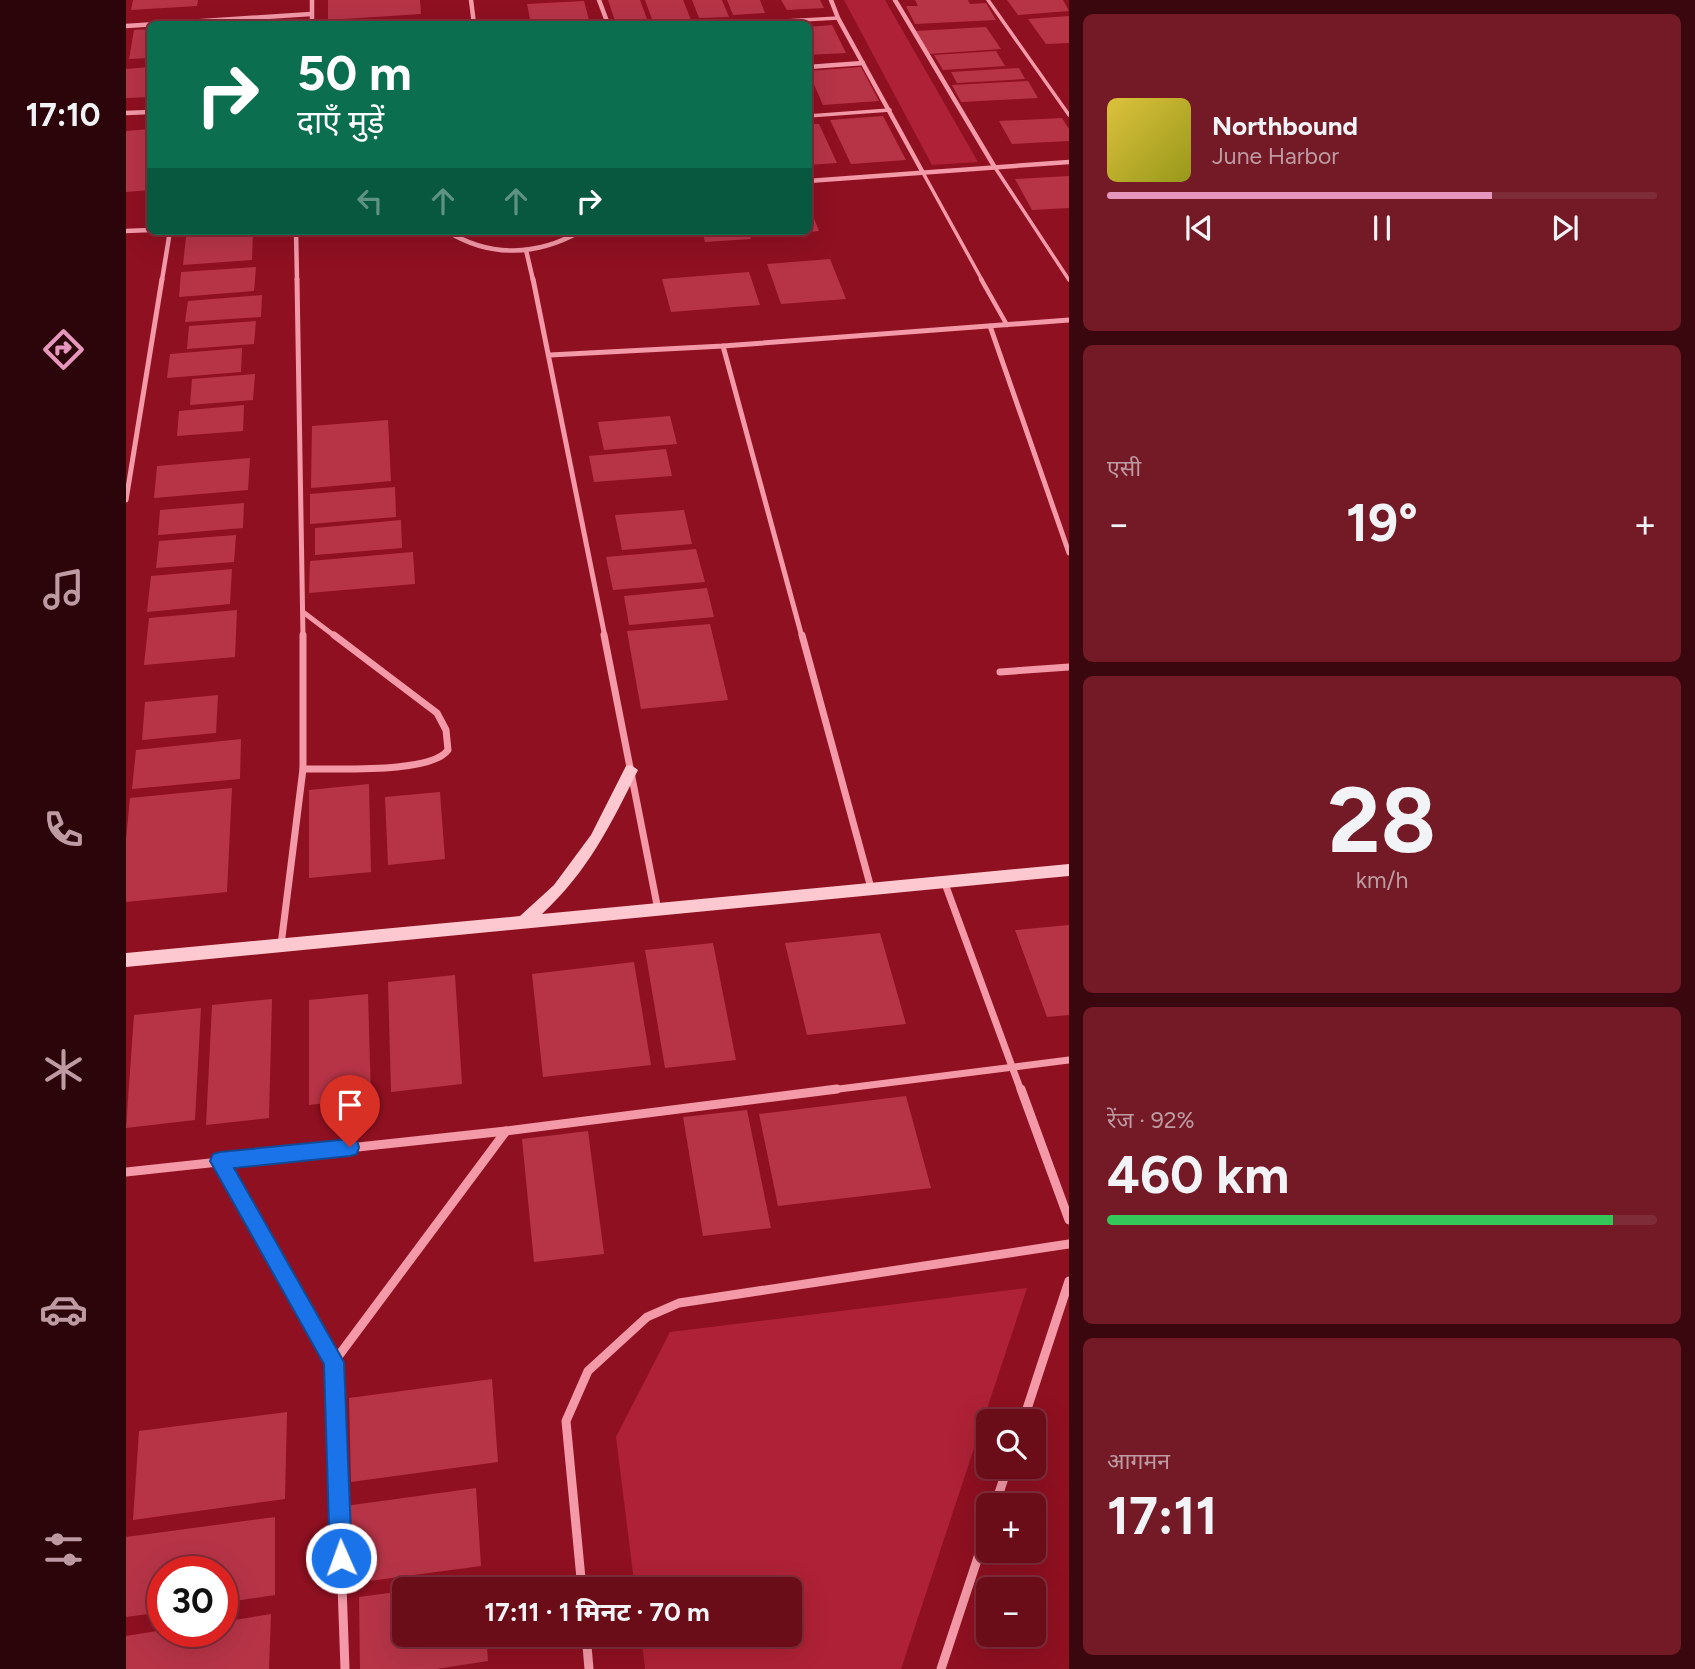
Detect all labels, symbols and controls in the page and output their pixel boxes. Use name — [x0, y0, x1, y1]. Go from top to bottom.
text: 50 m — [297, 43, 412, 102]
icon: right — [182, 49, 273, 140]
text: 17:10 — [25, 96, 101, 134]
text: दाएँ मुड़ें — [297, 103, 384, 141]
text: Northbound — [1212, 110, 1358, 142]
text: June Harbor — [1212, 142, 1339, 170]
icon: left — [351, 182, 389, 220]
icon: ahead — [424, 182, 462, 220]
icon: ahead — [497, 182, 535, 220]
icon: right — [570, 182, 608, 220]
icon: previous — [1180, 209, 1218, 247]
icon: pause — [1363, 209, 1401, 247]
icon: next — [1546, 209, 1584, 247]
icon: directions — [39, 325, 88, 374]
text: एसी — [1107, 454, 1141, 482]
text: 19° — [1346, 492, 1418, 554]
text: − — [1107, 501, 1131, 547]
text: + — [1633, 501, 1657, 547]
icon: music — [39, 565, 88, 614]
text: 28 — [1328, 766, 1436, 875]
icon: phone — [39, 805, 88, 854]
text: km/h — [1356, 866, 1408, 894]
icon: climate — [39, 1045, 88, 1094]
pin — [320, 1075, 380, 1147]
icon: arrive — [331, 1086, 369, 1124]
text: रेंज · 92% — [1107, 1106, 1195, 1134]
text: 460 km — [1107, 1144, 1289, 1206]
icon: car — [39, 1285, 88, 1334]
map controls — [976, 1409, 1046, 1647]
button: search — [976, 1409, 1046, 1479]
text: आगमन — [1107, 1447, 1170, 1475]
text: 17:11 — [1107, 1485, 1217, 1547]
button: + — [976, 1493, 1046, 1563]
position arrow — [304, 1521, 378, 1595]
icon: filters — [39, 1525, 88, 1574]
speed limit sign: 30 — [147, 1556, 238, 1647]
button: − — [976, 1577, 1046, 1647]
text: 17:11 · 1 मिनट · 70 m — [484, 1596, 710, 1628]

